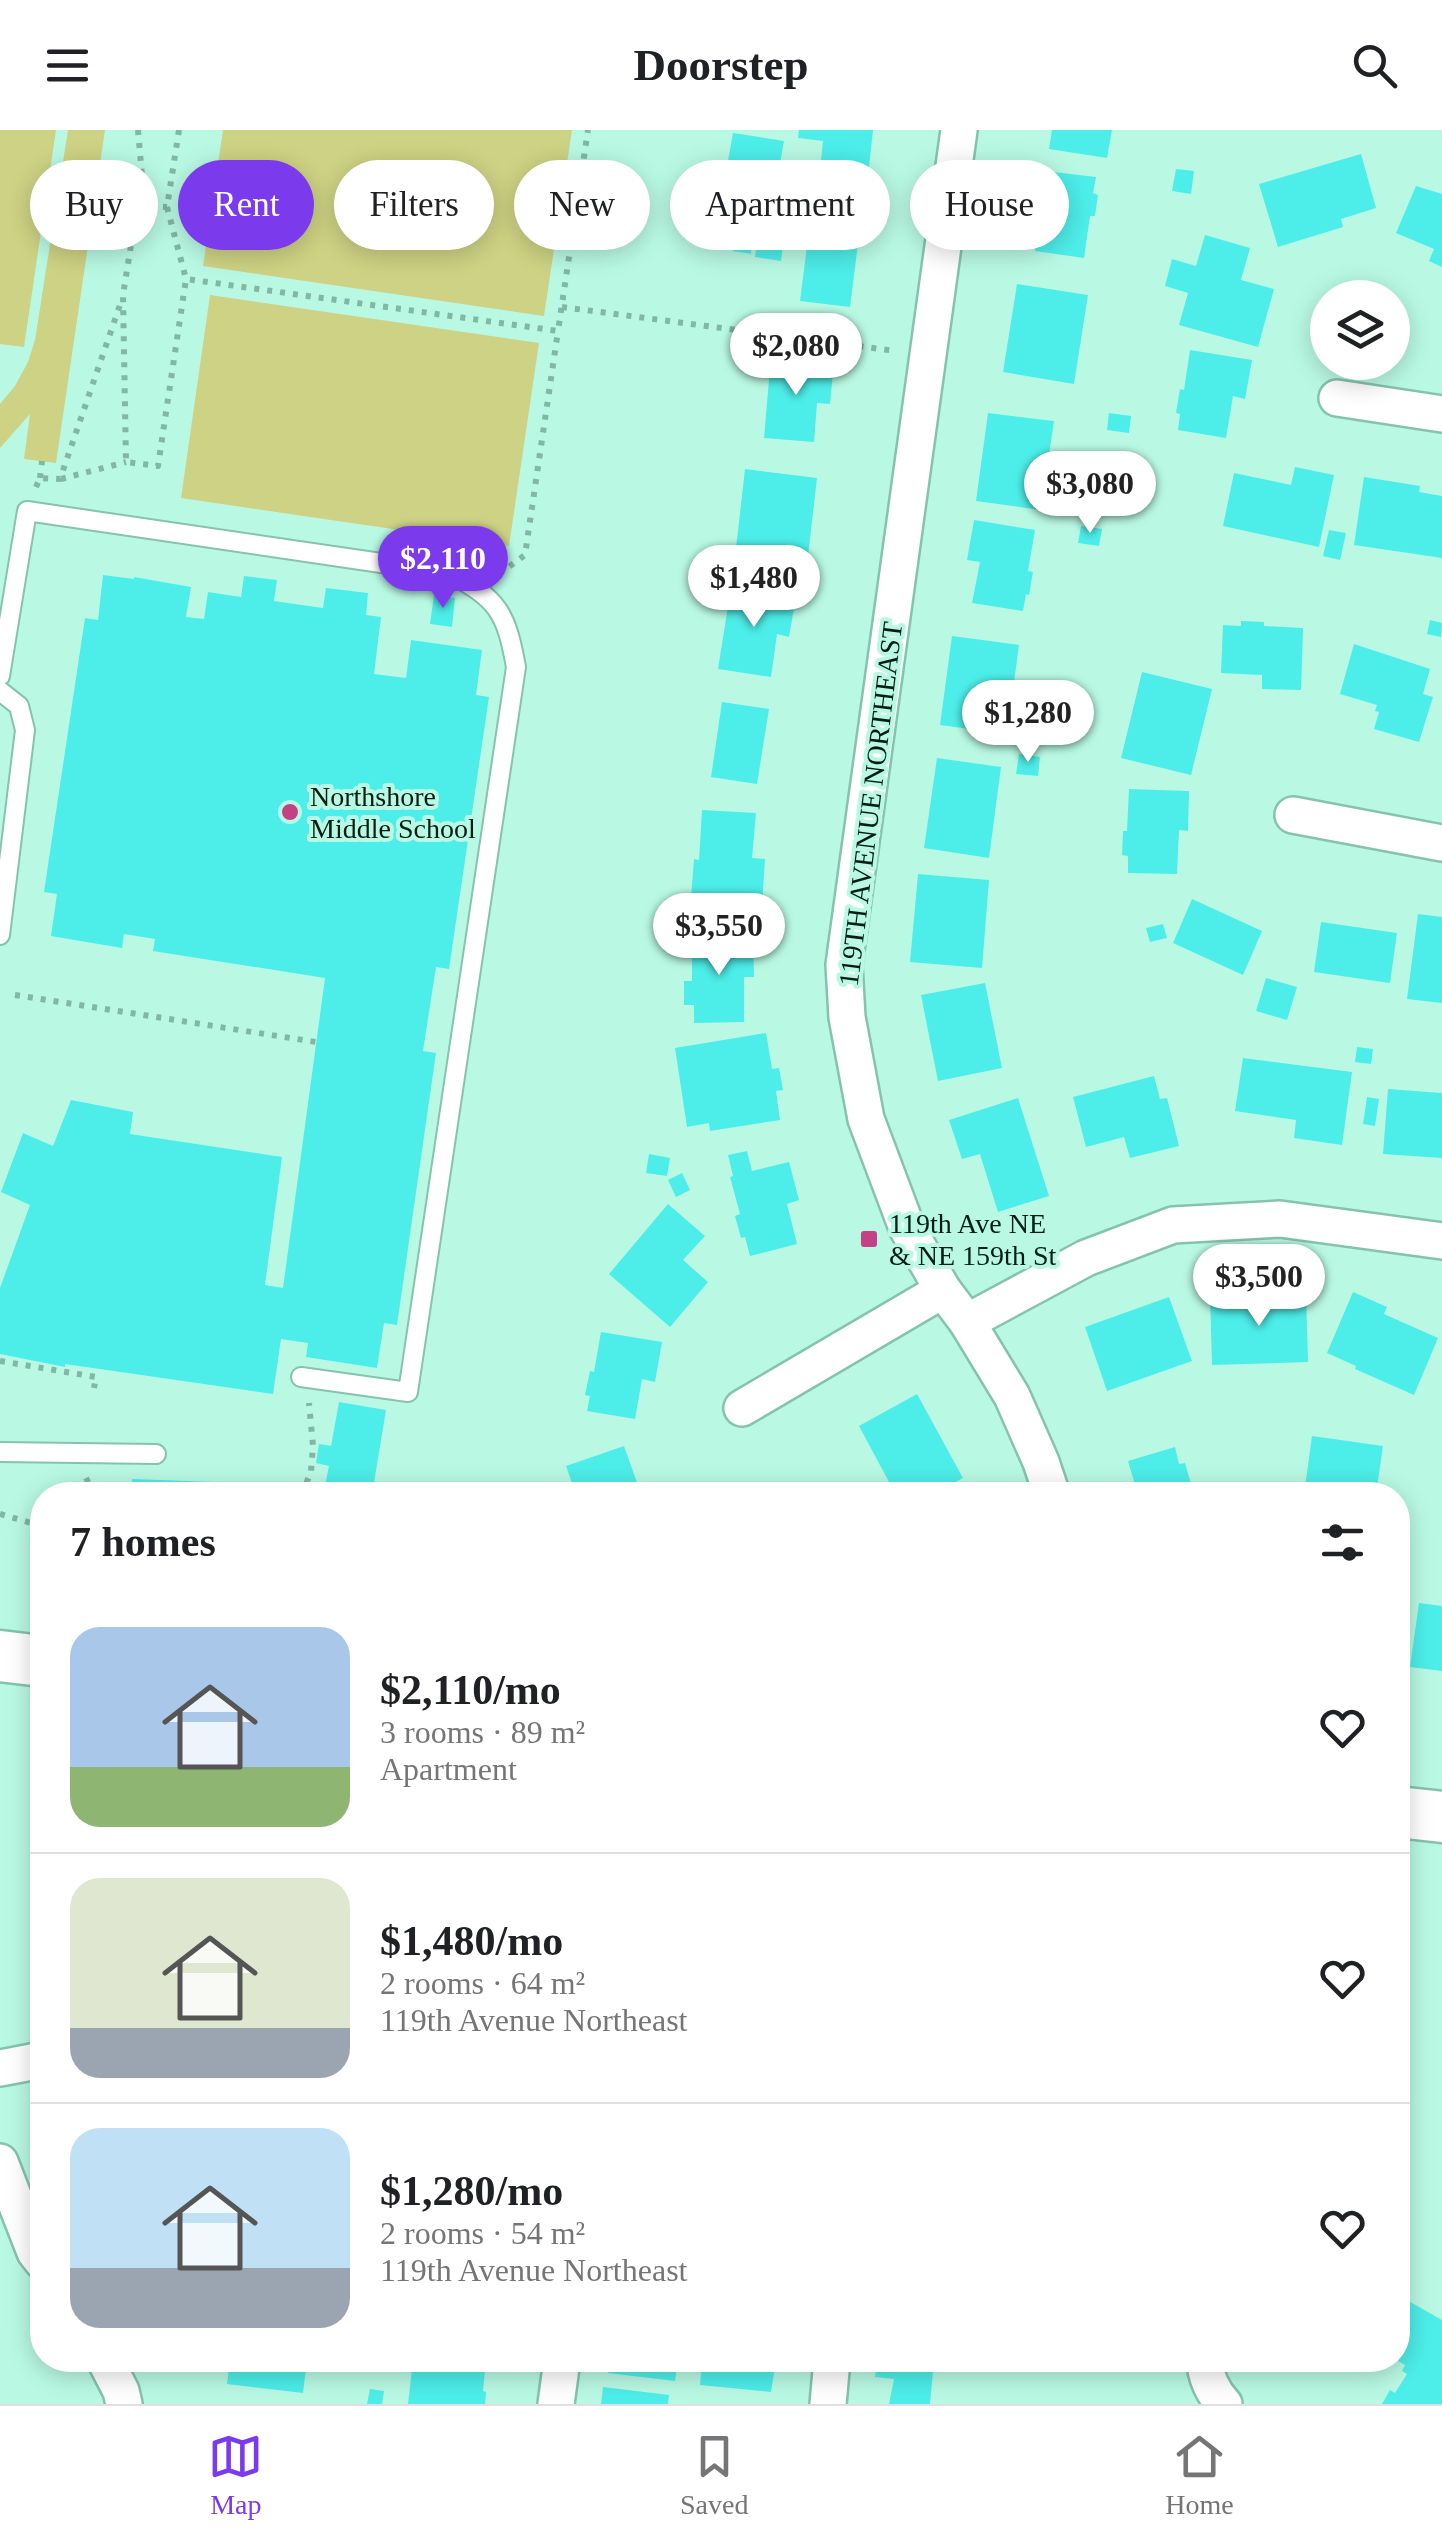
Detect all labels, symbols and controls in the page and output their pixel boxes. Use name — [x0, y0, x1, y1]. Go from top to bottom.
icon: menu — [40, 38, 95, 93]
icon: search — [1347, 38, 1402, 93]
text: Doorstep — [634, 40, 808, 90]
chip: Buy — [30, 160, 158, 250]
chip: Rent — [178, 160, 314, 250]
chip: Filters — [334, 160, 494, 250]
chip: New — [514, 160, 650, 250]
chip: Apartment — [670, 160, 890, 250]
chip: House — [910, 160, 1069, 250]
map controls — [1310, 280, 1410, 380]
button: layers — [1310, 280, 1410, 380]
pin: $2,080 — [715, 313, 877, 398]
text: $2,080 — [752, 327, 840, 363]
pin: $3,080 — [1009, 451, 1171, 536]
text: $3,080 — [1046, 465, 1134, 501]
pin: $2,110 — [362, 526, 524, 611]
text: $2,110 — [400, 540, 486, 576]
pin: $1,480 — [673, 545, 835, 630]
text: $1,480 — [710, 559, 798, 595]
street label: 119TH AVENUE NORTHEAST — [833, 620, 908, 988]
pin: $1,280 — [947, 680, 1109, 765]
text: $1,280 — [984, 694, 1072, 730]
place label: Northshore Middle School — [310, 781, 476, 844]
marker: Northshore Middle School — [279, 801, 301, 823]
pin: $3,550 — [638, 893, 800, 978]
text: $3,550 — [675, 907, 763, 943]
place label: 119th Ave NE & NE 159th St — [889, 1208, 1056, 1271]
marker: 119th Ave NE & NE 159th St — [858, 1228, 880, 1250]
pin: $3,500 — [1178, 1244, 1340, 1329]
text: $3,500 — [1215, 1258, 1303, 1294]
icon: filters — [1315, 1515, 1370, 1570]
text: 7 homes — [70, 1519, 216, 1565]
icon: home — [150, 1667, 270, 1787]
text: $2,110/mo — [380, 1667, 561, 1713]
icon: heart — [1315, 1700, 1370, 1755]
text: 3 rooms · 89 m² — [380, 1714, 585, 1750]
text: Apartment — [380, 1751, 517, 1787]
icon: home — [150, 1918, 270, 2038]
text: $1,480/mo — [380, 1918, 563, 1964]
icon: heart — [1315, 1951, 1370, 2006]
text: 2 rooms · 64 m² — [380, 1965, 585, 2001]
text: 119th Avenue Northeast — [380, 2002, 687, 2038]
icon: home — [150, 2168, 270, 2288]
text: $1,280/mo — [380, 2168, 563, 2214]
icon: heart — [1315, 2201, 1370, 2256]
text: 2 rooms · 54 m² — [380, 2215, 585, 2251]
text: 119th Avenue Northeast — [380, 2252, 687, 2288]
tab: Map — [208, 2429, 263, 2521]
tab: Saved — [680, 2429, 748, 2521]
tab: Home — [1165, 2429, 1234, 2521]

